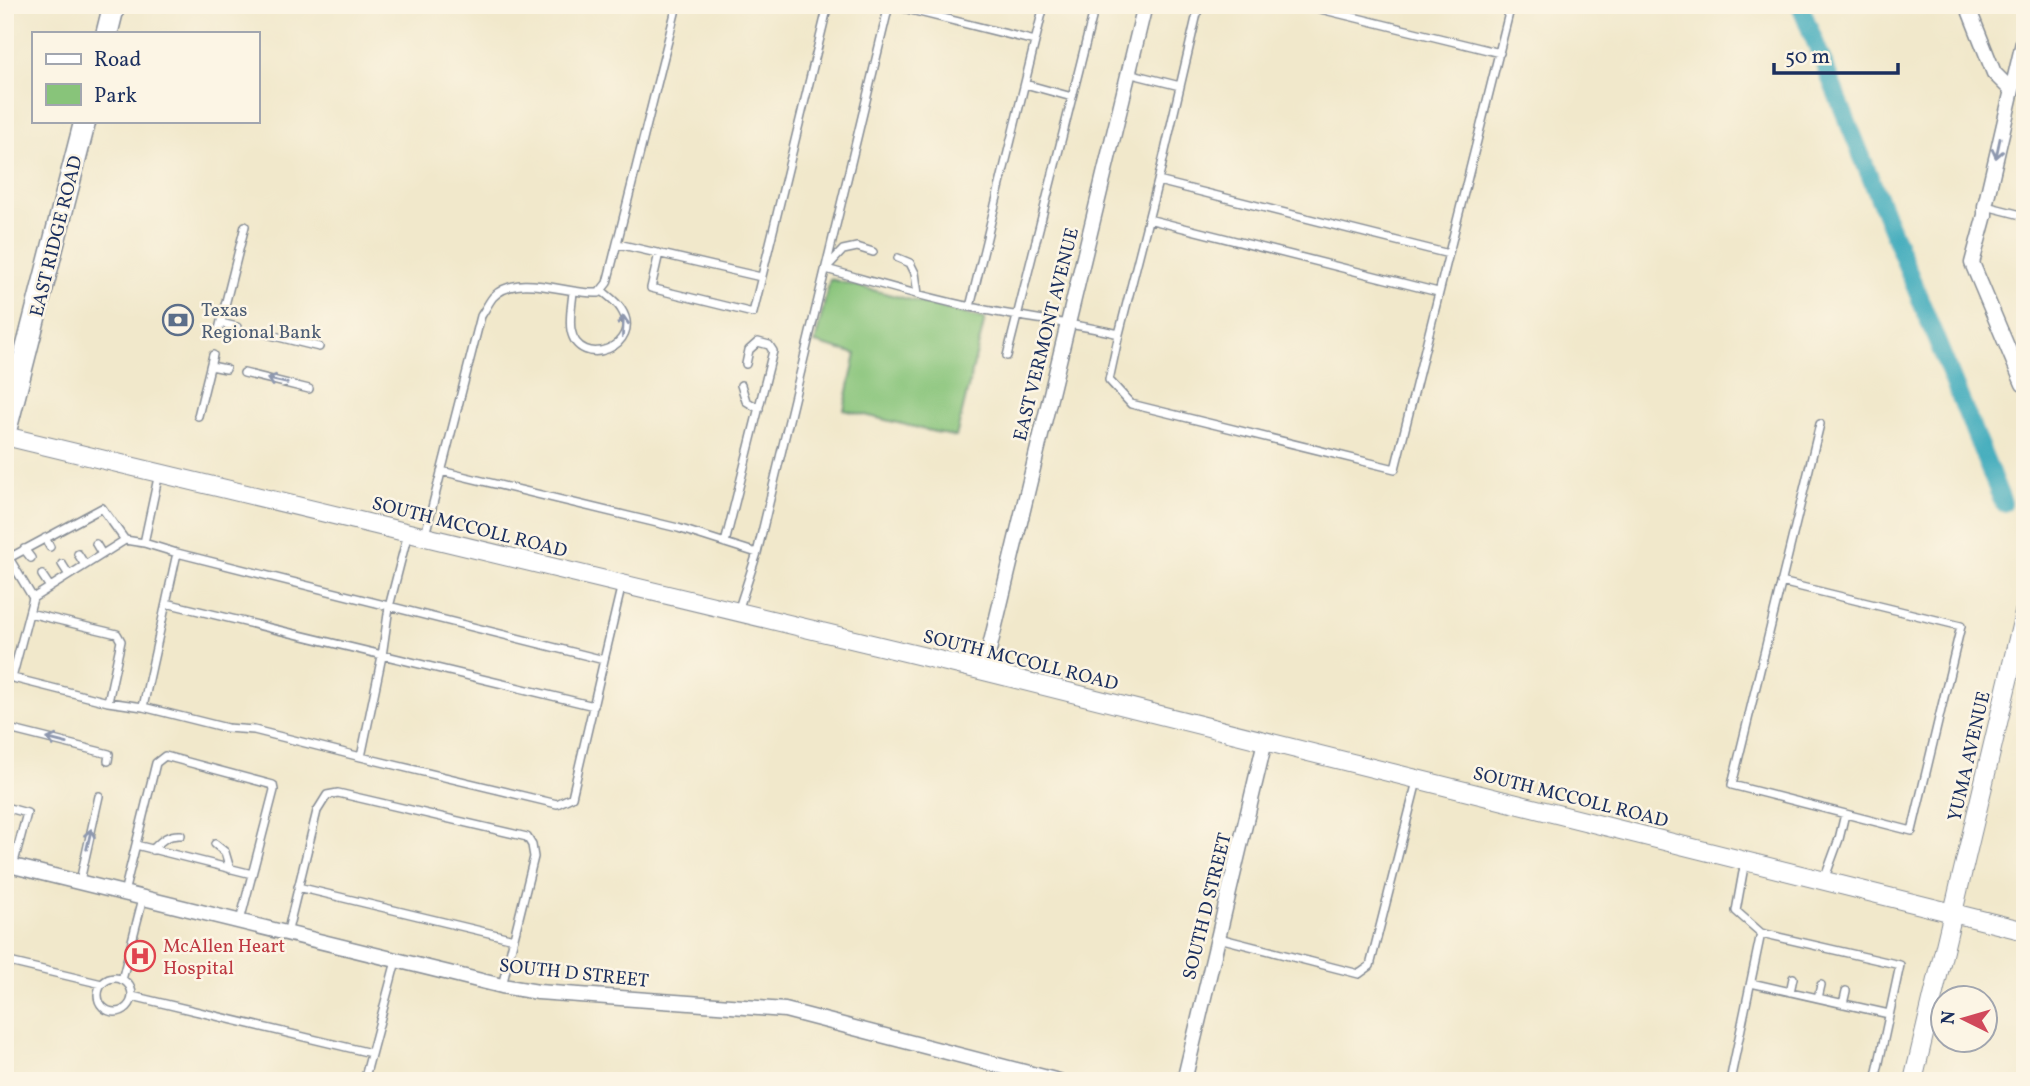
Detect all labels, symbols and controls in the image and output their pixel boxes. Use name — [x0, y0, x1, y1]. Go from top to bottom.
legend — [32, 32, 259, 122]
scale bar — [1774, 32, 1899, 76]
text: 50 m — [1785, 43, 1830, 72]
text: Road — [94, 46, 141, 75]
text: Park — [94, 82, 137, 111]
one-way arrow — [1991, 136, 2004, 159]
street label: EAST RIDGE ROAD — [24, 153, 90, 320]
street label: EAST VERMONT AVENUE — [1008, 225, 1086, 444]
place label: Texas Regional Bank — [201, 298, 321, 346]
bank icon: Texas Regional Bank — [161, 303, 195, 337]
one-way arrow — [616, 315, 629, 338]
one-way arrow — [266, 374, 289, 387]
street label: SOUTH MCCOLL ROAD — [369, 491, 570, 565]
street label: SOUTH MCCOLL ROAD — [920, 624, 1121, 698]
street label: YUMA AVENUE — [1942, 689, 1998, 824]
one-way arrow — [46, 734, 69, 747]
street label: SOUTH MCCOLL ROAD — [1470, 761, 1671, 835]
one-way arrow — [83, 828, 97, 851]
street label: SOUTH D STREET — [1177, 830, 1239, 983]
place label: McAllen Heart Hospital — [163, 934, 285, 982]
hospital icon: McAllen Heart Hospital — [123, 939, 157, 973]
street label: SOUTH D STREET — [498, 953, 650, 995]
north arrow — [1928, 984, 1998, 1054]
text: N — [1936, 1009, 1963, 1026]

